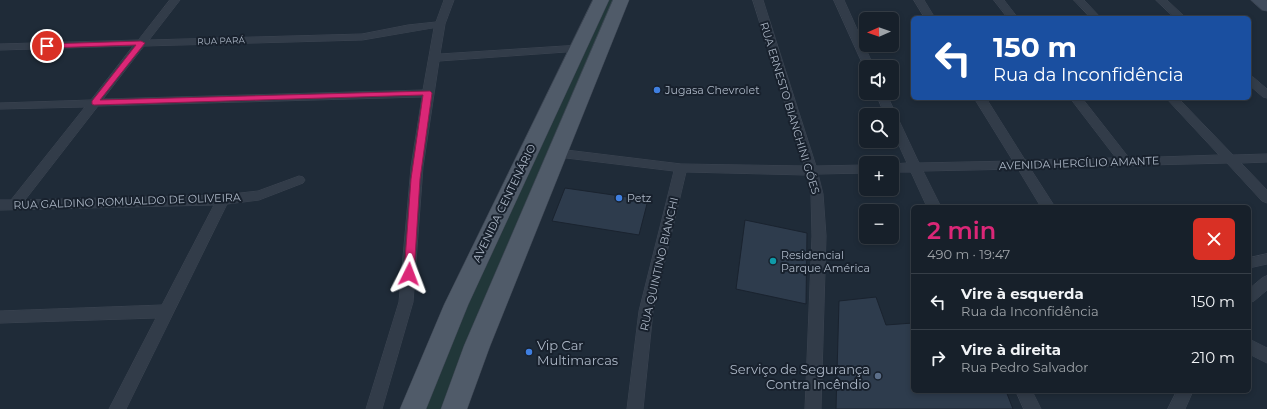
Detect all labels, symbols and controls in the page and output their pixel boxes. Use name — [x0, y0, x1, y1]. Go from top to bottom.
north arrow — [859, 12, 899, 52]
map controls — [859, 12, 899, 244]
street label: RUA ERNESTO BIANCHINI GÓES — [757, 20, 823, 196]
pin — [30, 29, 64, 63]
text: 150 m — [993, 30, 1077, 64]
icon: left — [927, 32, 979, 84]
street label: RUA PARÁ — [197, 34, 246, 47]
icon: arrive — [36, 35, 58, 57]
button: sound — [859, 60, 899, 100]
text: Rua da Inconfidência — [993, 64, 1184, 86]
place label: Jugasa Chevrolet — [664, 83, 760, 97]
marker: Jugasa Chevrolet — [652, 85, 662, 95]
button: search — [859, 108, 899, 148]
street label: AVENIDA CENTENÁRIO — [469, 142, 539, 264]
street label: AVENIDA HERCÍLIO AMANTE — [999, 153, 1159, 173]
button: + — [859, 156, 899, 196]
street label: RUA GALDINO ROMUALDO DE OLIVEIRA — [13, 190, 241, 212]
place label: Petz — [627, 191, 652, 205]
marker: Petz — [614, 193, 624, 203]
street label: RUA QUINTINO BIANCHI — [637, 196, 681, 332]
button: − — [859, 204, 899, 244]
text: 2 min — [927, 216, 996, 245]
button: close — [1193, 218, 1235, 260]
text: 490 m · 19:47 — [927, 246, 1010, 262]
place label: Residencial Parque América — [781, 248, 870, 275]
position arrow — [388, 253, 430, 295]
marker: Residencial Parque América — [768, 256, 778, 266]
text: Vire à esquerda — [961, 284, 1084, 303]
icon: left — [927, 291, 949, 313]
text: 150 m — [1191, 292, 1235, 311]
text: Rua da Inconfidência — [961, 303, 1099, 319]
place label: Vip Car Multimarcas — [537, 337, 618, 368]
text: Vire à direita — [961, 340, 1061, 359]
marker: Vip Car Multimarcas — [524, 347, 534, 357]
icon: right — [927, 347, 949, 369]
text: 210 m — [1191, 348, 1235, 367]
text: Rua Pedro Salvador — [961, 359, 1088, 375]
place label: Serviço de Segurança Contra Incêndio — [730, 361, 870, 392]
marker: Serviço de Segurança Contra Incêndio — [873, 371, 883, 381]

